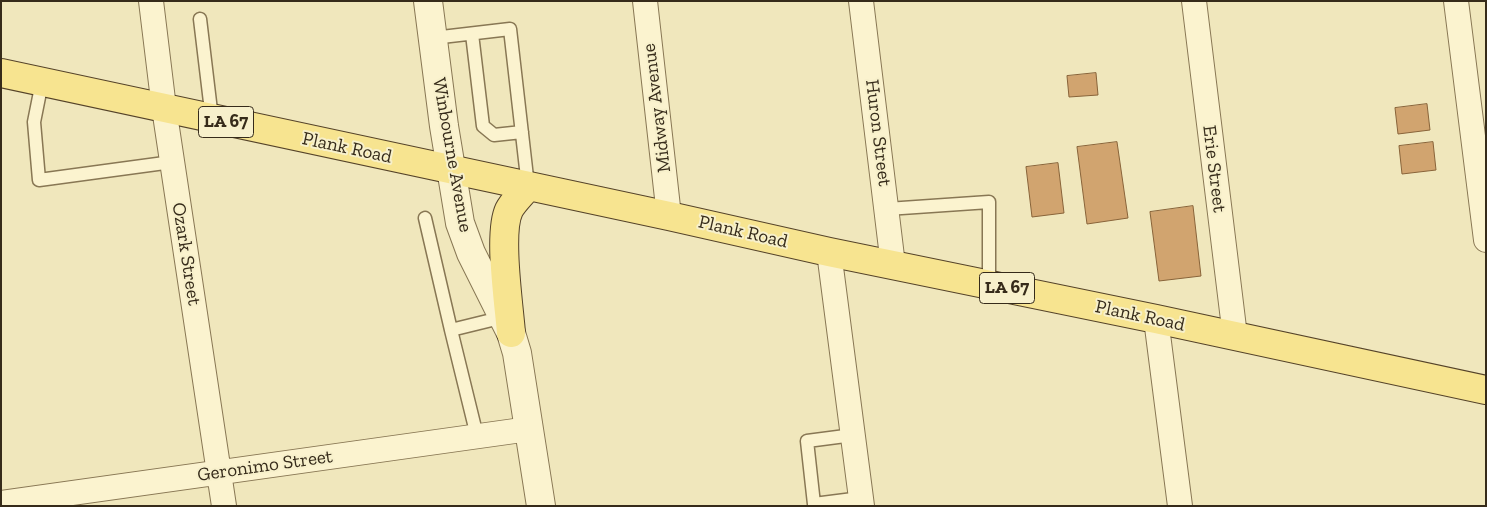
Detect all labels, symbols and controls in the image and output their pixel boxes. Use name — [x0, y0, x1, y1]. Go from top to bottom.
street label: Midway Avenue — [638, 42, 676, 174]
street label: Winbourne Avenue — [427, 76, 477, 234]
street label: Huron Street — [860, 78, 896, 188]
road number: LA 67 — [198, 106, 254, 138]
street label: Erie Street — [1197, 124, 1231, 214]
street label: Plank Road — [300, 127, 394, 169]
street label: Ozark Street — [167, 201, 205, 307]
street label: Plank Road — [696, 211, 790, 253]
road number: LA 67 — [980, 272, 1034, 304]
street label: Plank Road — [1093, 295, 1187, 337]
street label: Geronimo Street — [196, 445, 334, 487]

